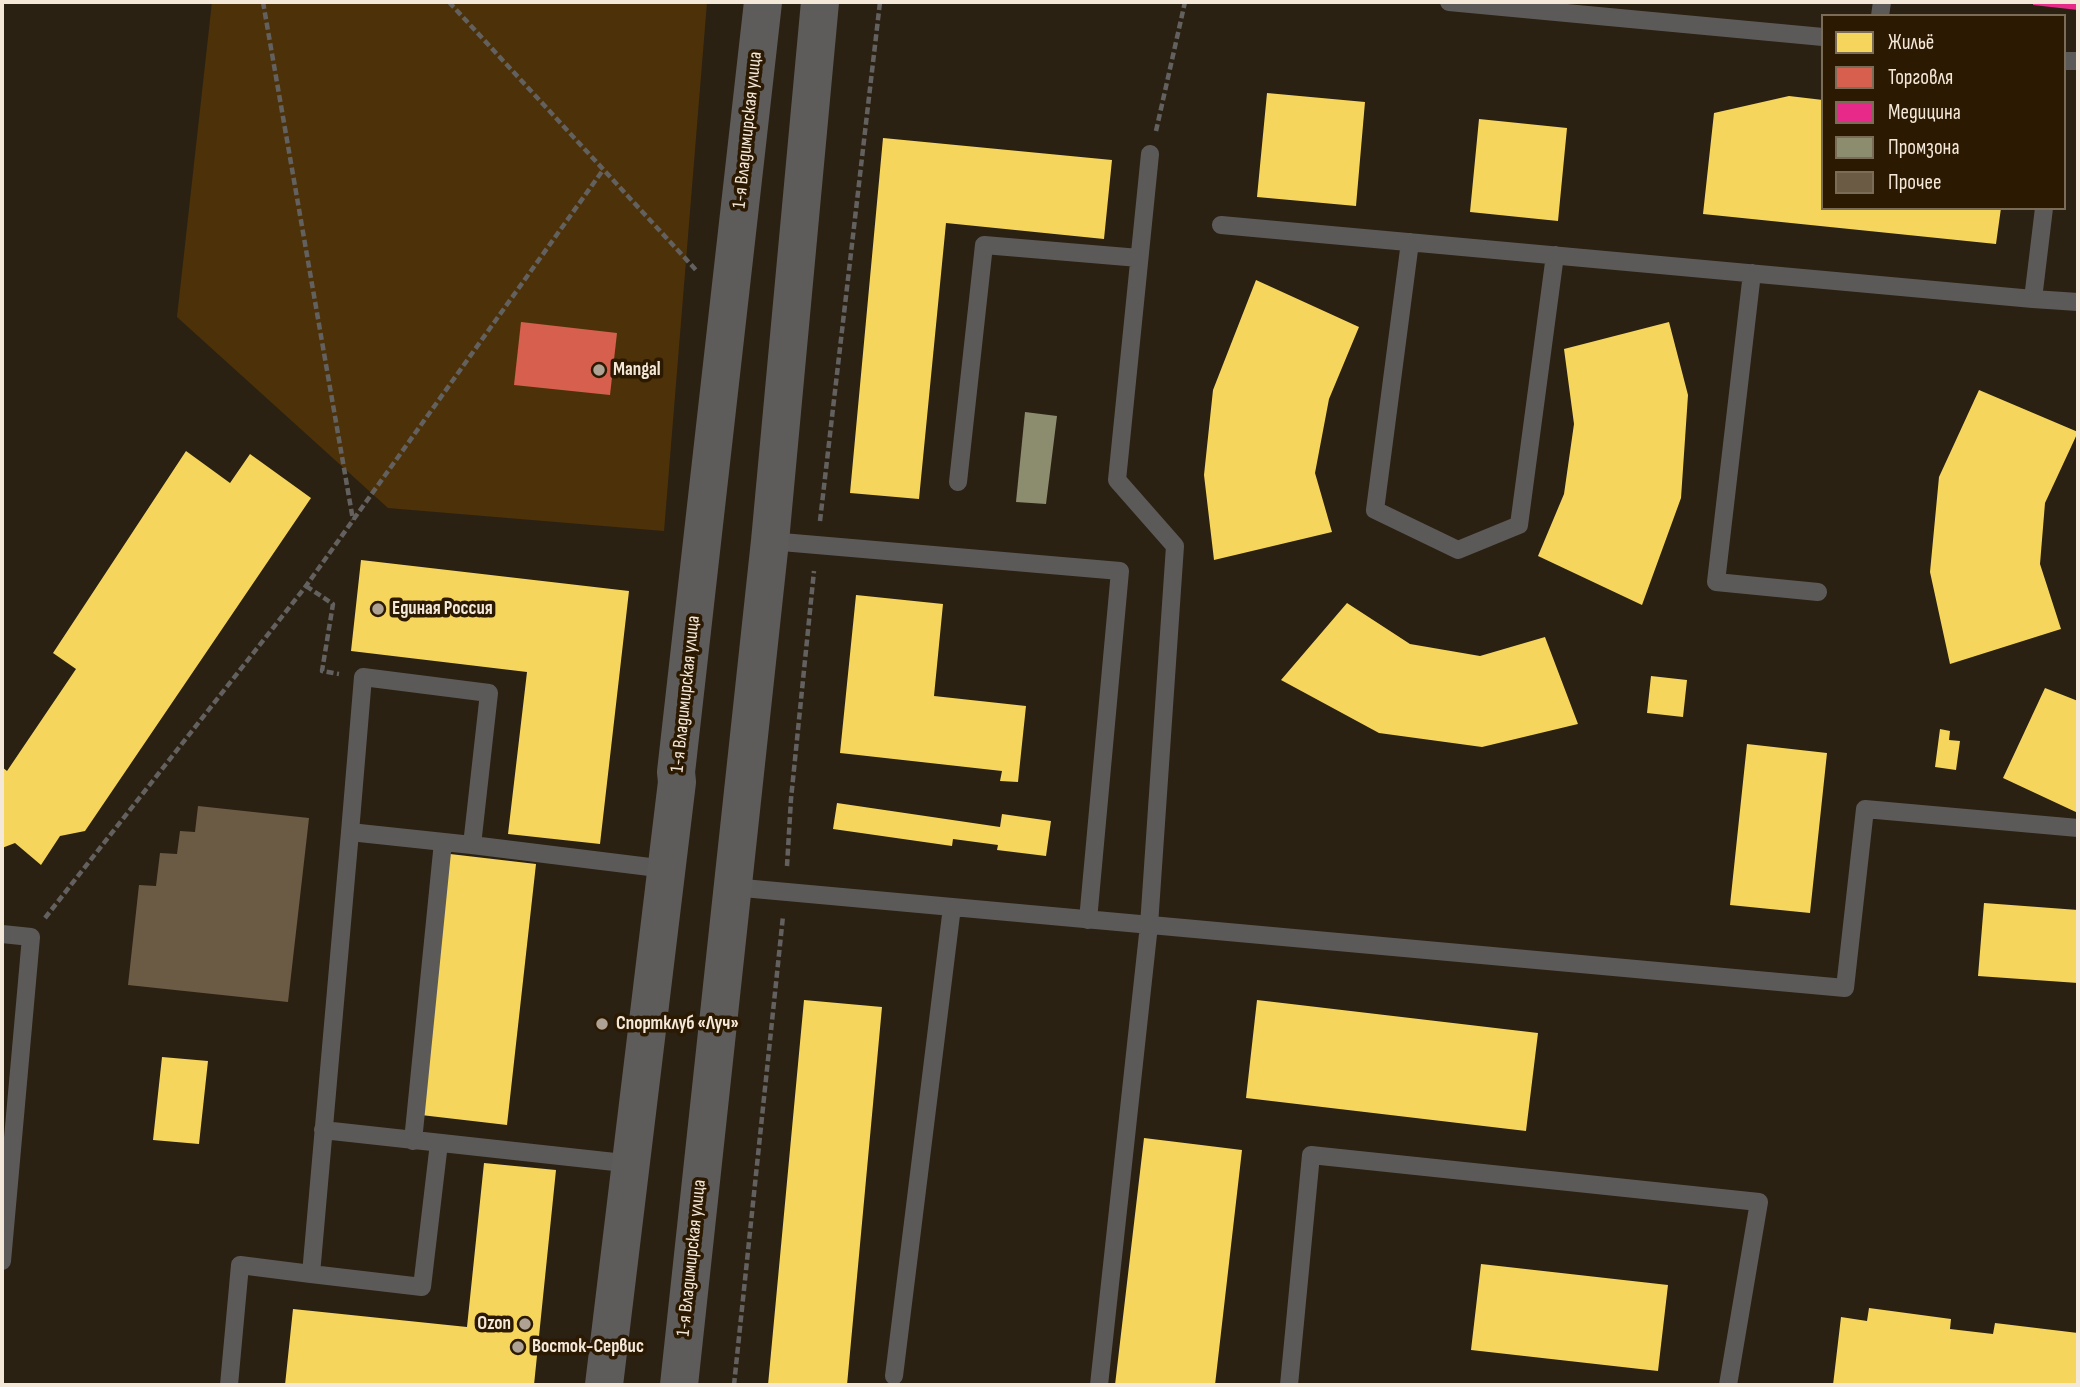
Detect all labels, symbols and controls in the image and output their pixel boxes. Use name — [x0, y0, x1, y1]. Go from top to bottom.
legend — [1821, 14, 2066, 210]
text: Жильё — [1888, 30, 1934, 55]
street label: 1-я Владимирская улица — [728, 51, 768, 209]
text: Торговля — [1888, 65, 1953, 90]
text: Медицина — [1888, 100, 1961, 125]
text: Промзона — [1888, 135, 1959, 160]
text: Прочее — [1888, 170, 1941, 195]
place label: Mangal — [613, 359, 661, 381]
marker: Mangal — [591, 362, 607, 378]
place label: Единая Россия — [392, 598, 493, 620]
marker: Единая Россия — [370, 601, 386, 617]
street label: 1-я Владимирская улица — [666, 615, 706, 773]
place label: Спортклуб «Луч» — [616, 1013, 739, 1035]
marker: Спортклуб «Луч» — [594, 1016, 610, 1032]
street label: 1-я Владимирская улица — [672, 1179, 712, 1337]
place label: Ozon — [477, 1313, 511, 1335]
marker: Ozon — [517, 1316, 533, 1332]
place label: Восток-Сервис — [532, 1336, 644, 1358]
marker: Восток-Сервис — [510, 1339, 526, 1355]

